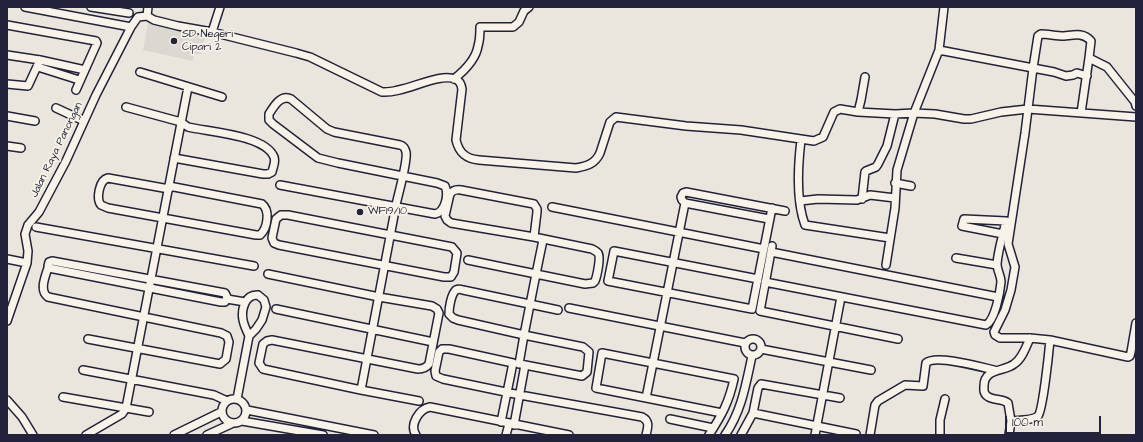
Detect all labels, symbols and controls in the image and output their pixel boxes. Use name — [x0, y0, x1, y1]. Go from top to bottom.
place label: SD Negeri Cipari 2 — [182, 28, 233, 54]
marker: SD Negeri Cipari 2 — [169, 36, 179, 46]
street label: Jalan Raya Panongan — [28, 100, 86, 200]
place label: WF19/10 — [368, 205, 407, 219]
marker: WF19/10 — [355, 207, 365, 217]
scale bar — [1007, 408, 1103, 434]
text: 100 m — [1012, 414, 1043, 431]

